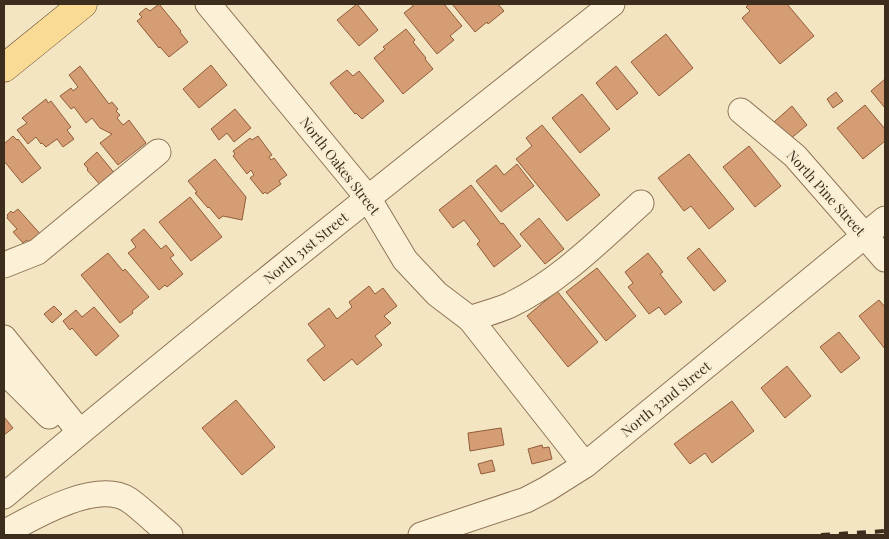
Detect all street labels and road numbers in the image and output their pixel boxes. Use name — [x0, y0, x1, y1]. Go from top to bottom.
street label: North Oakes Street — [296, 113, 385, 219]
street label: North Pine Street — [783, 146, 871, 240]
street label: North 31st Street — [259, 207, 353, 288]
street label: North 32nd Street — [617, 356, 716, 441]

